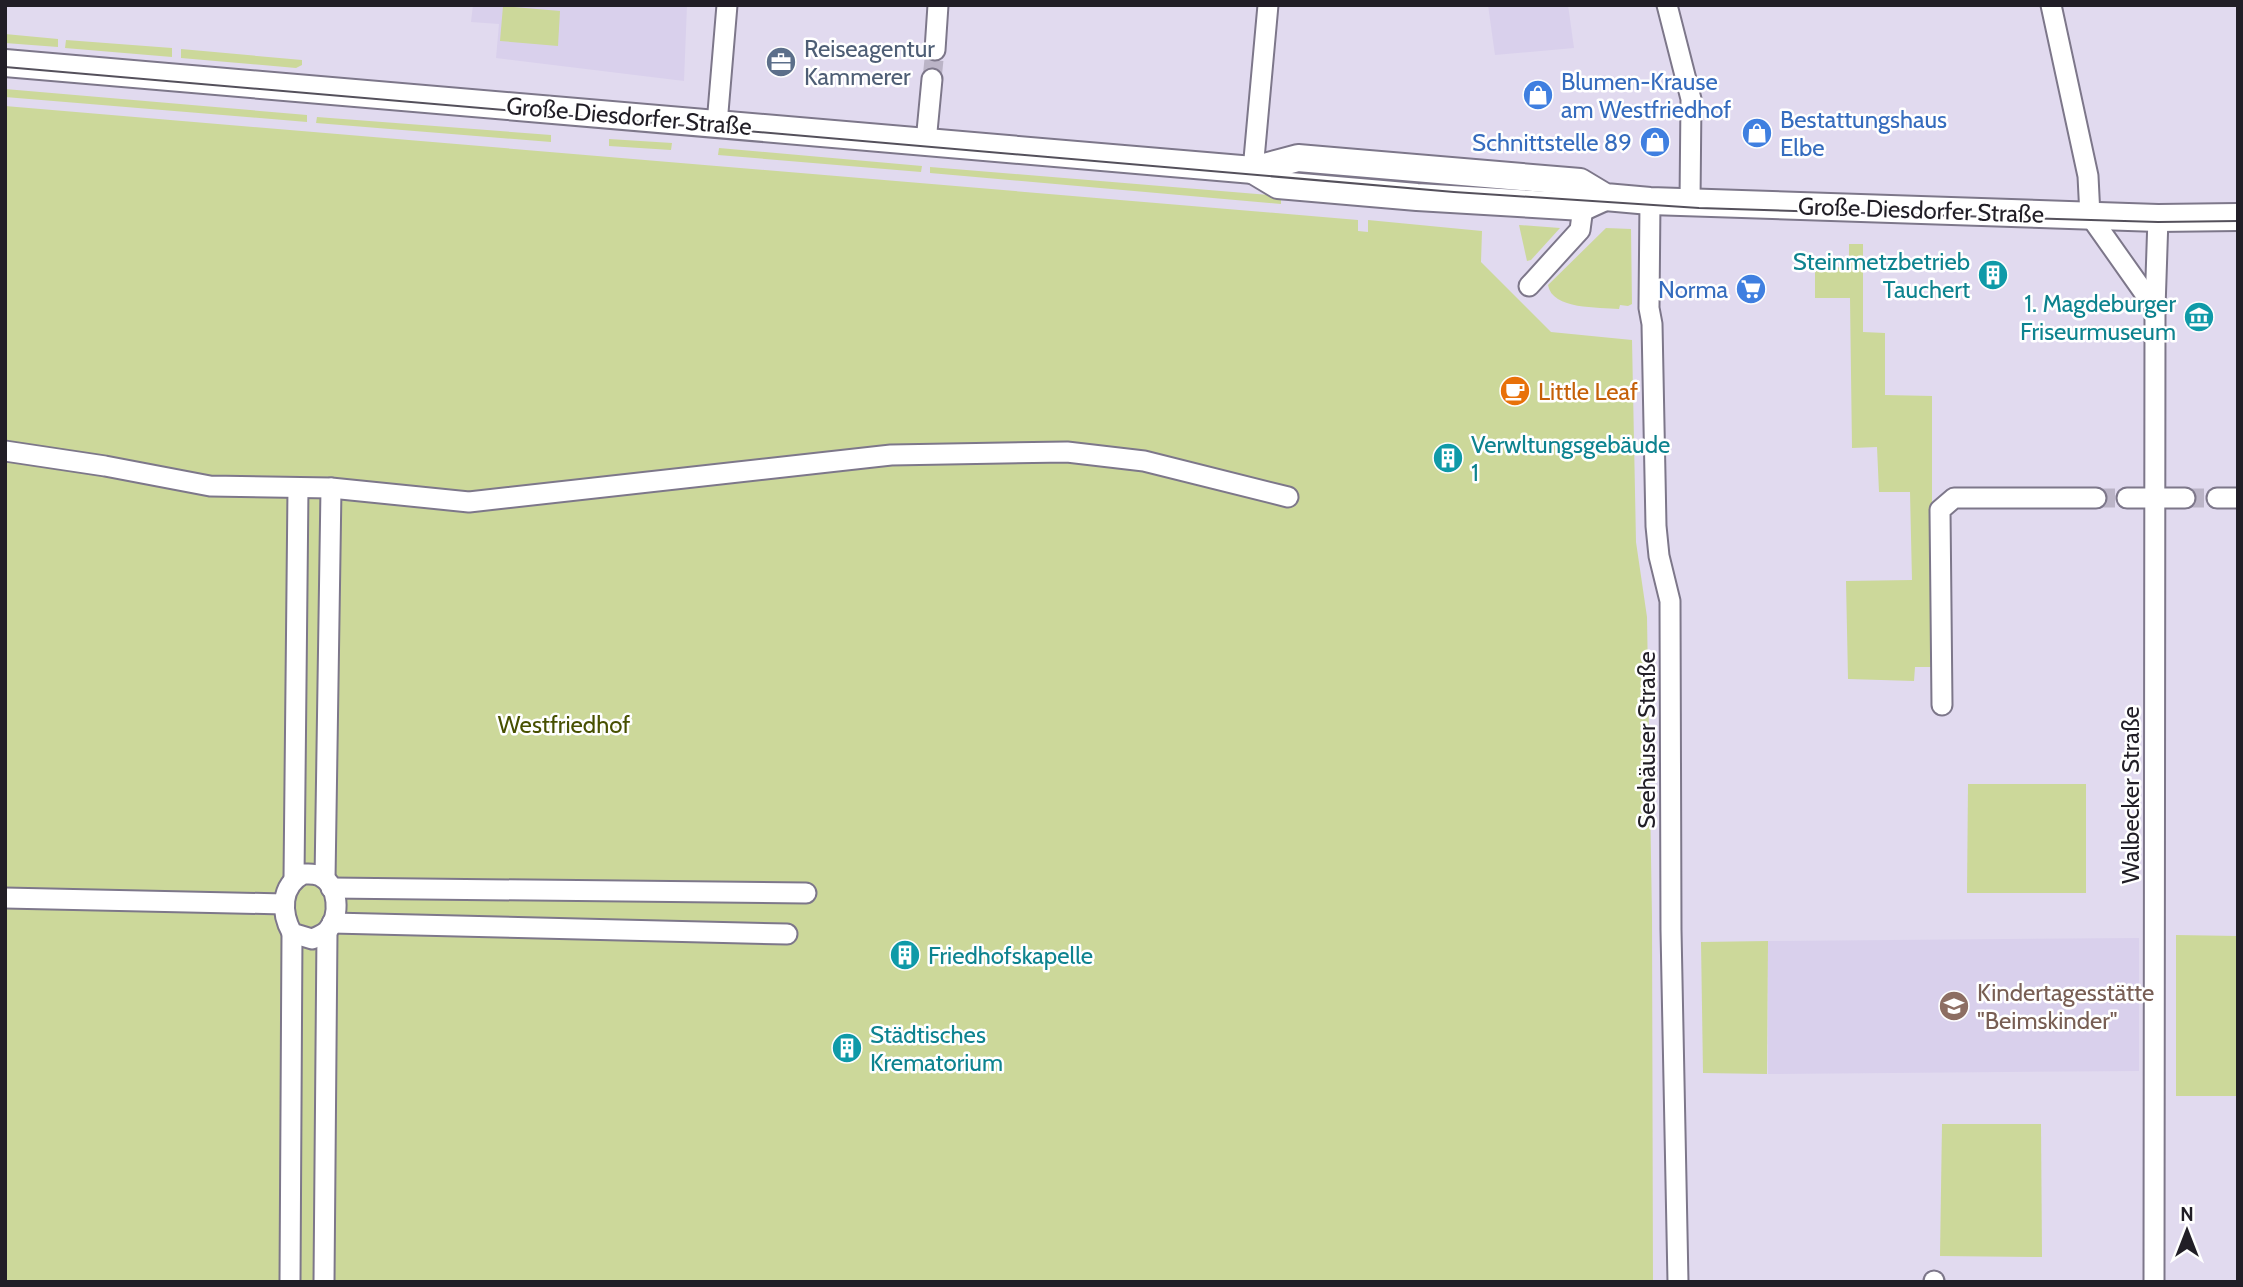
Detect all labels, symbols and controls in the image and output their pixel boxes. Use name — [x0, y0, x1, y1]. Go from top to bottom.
place label: Reiseagentur Kammerer — [804, 34, 935, 91]
office icon: Reiseagentur Kammerer — [764, 45, 798, 79]
place label: Blumen-Krause am Westfriedhof — [1561, 67, 1731, 124]
shop icon: Blumen-Krause am Westfriedhof — [1521, 78, 1555, 112]
street label: Große Diesdorfer Straße — [505, 91, 753, 141]
place label: Bestattungshaus Elbe — [1780, 105, 1947, 162]
shop icon: Bestattungshaus Elbe — [1740, 116, 1774, 150]
shop icon: Schnittstelle 89 — [1638, 125, 1672, 159]
place label: Schnittstelle 89 — [1472, 128, 1632, 157]
street label: Große Diesdorfer Straße — [1797, 191, 2045, 229]
place label: Steinmetzbetrieb Tauchert — [1793, 247, 1970, 304]
building icon: Steinmetzbetrieb Tauchert — [1976, 258, 2010, 292]
supermarket icon: Norma — [1734, 272, 1768, 306]
place label: Norma — [1658, 275, 1728, 304]
place label: 1. Magdeburger Friseurmuseum — [2020, 289, 2176, 346]
museum icon: 1. Magdeburger Friseurmuseum — [2182, 300, 2216, 334]
cafe icon: Little Leaf — [1498, 374, 1532, 408]
place label: Little Leaf — [1538, 377, 1638, 406]
place label: Verwltungsgebäude 1 — [1471, 430, 1670, 487]
building icon: Verwltungsgebäude 1 — [1431, 441, 1465, 475]
street label: Seehäuser Straße — [1632, 651, 1661, 829]
street label: Walbecker Straße — [2116, 706, 2145, 884]
park label: Westfriedhof — [498, 710, 630, 739]
building icon: Friedhofskapelle — [888, 938, 922, 972]
place label: Friedhofskapelle — [928, 941, 1093, 970]
place label: Kindertagesstätte "Beimskinder" — [1977, 978, 2154, 1035]
school or university icon: Kindertagesstätte "Beimskinder" — [1937, 989, 1971, 1023]
place label: Städtisches Krematorium — [870, 1020, 1003, 1077]
building icon: Städtisches Krematorium — [830, 1031, 864, 1065]
north arrow — [2152, 1196, 2222, 1266]
text: N — [2180, 1203, 2194, 1226]

